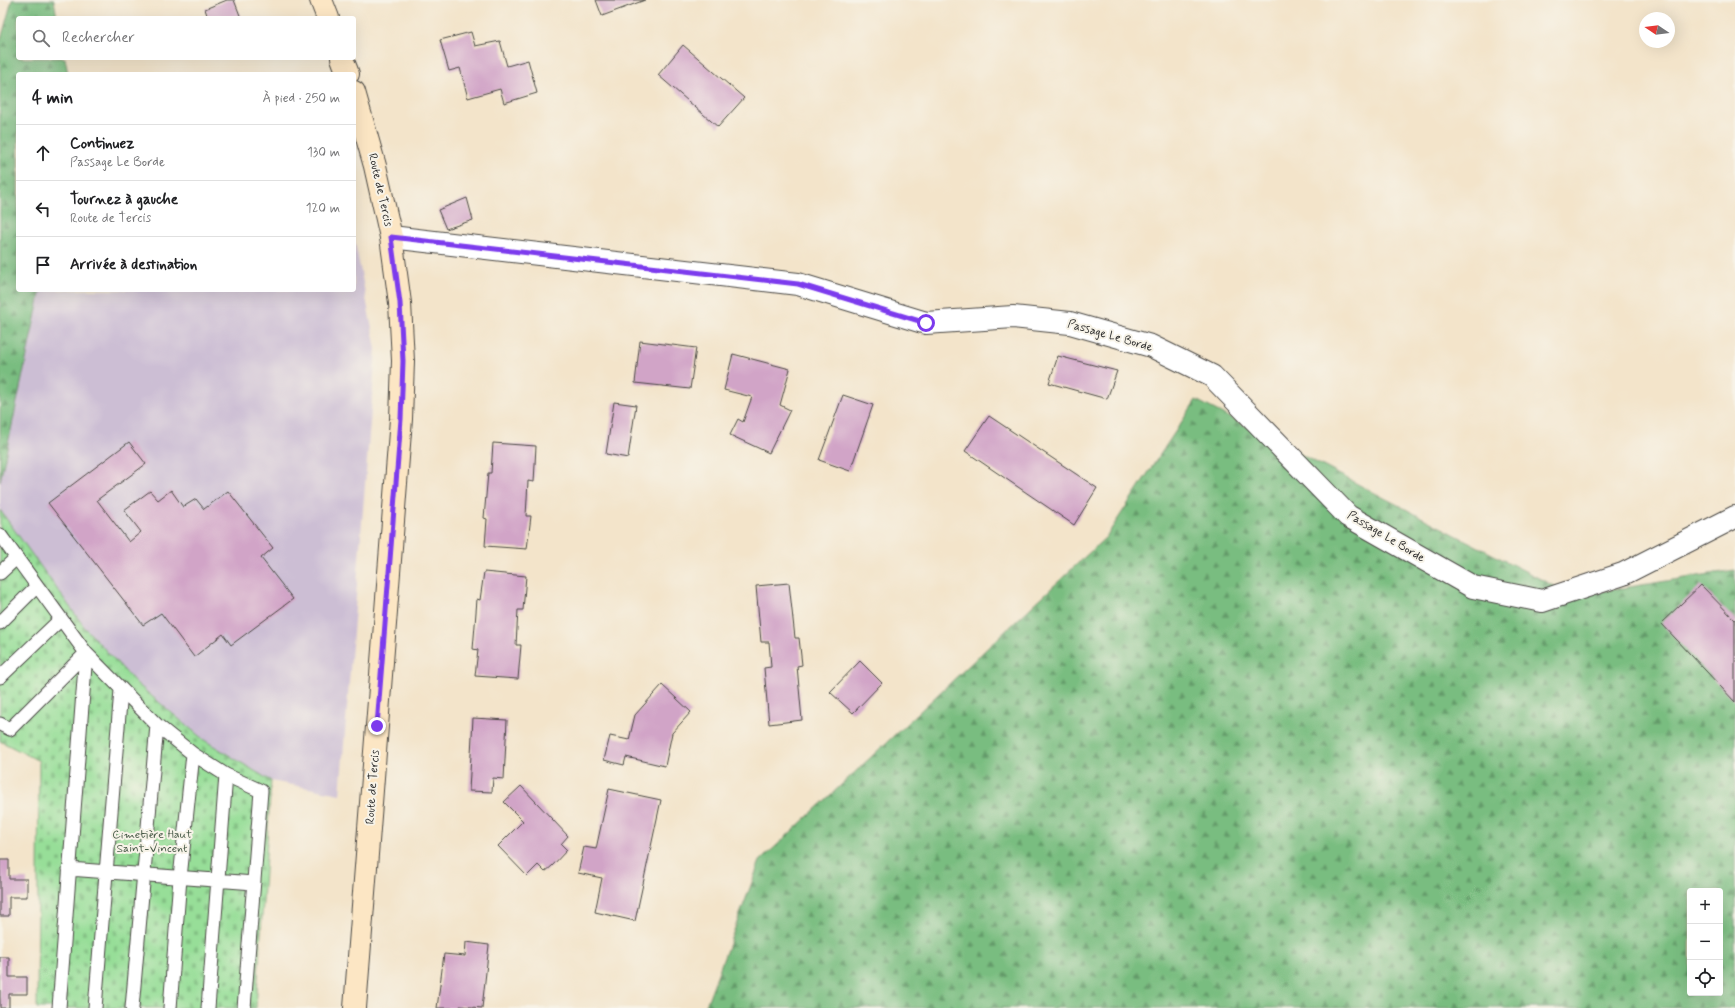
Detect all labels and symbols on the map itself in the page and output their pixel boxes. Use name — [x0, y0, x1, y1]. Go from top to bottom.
north arrow — [1639, 12, 1675, 48]
street label: Route de Tercis — [364, 152, 396, 229]
route start — [917, 314, 935, 332]
street label: Passage Le Borde — [1066, 316, 1155, 356]
street label: Passage Le Borde — [1344, 508, 1428, 567]
route end — [368, 717, 386, 735]
street label: Route de Tercis — [362, 748, 384, 825]
park label: Cimetière Haut Saint-Vincent — [112, 827, 192, 857]

